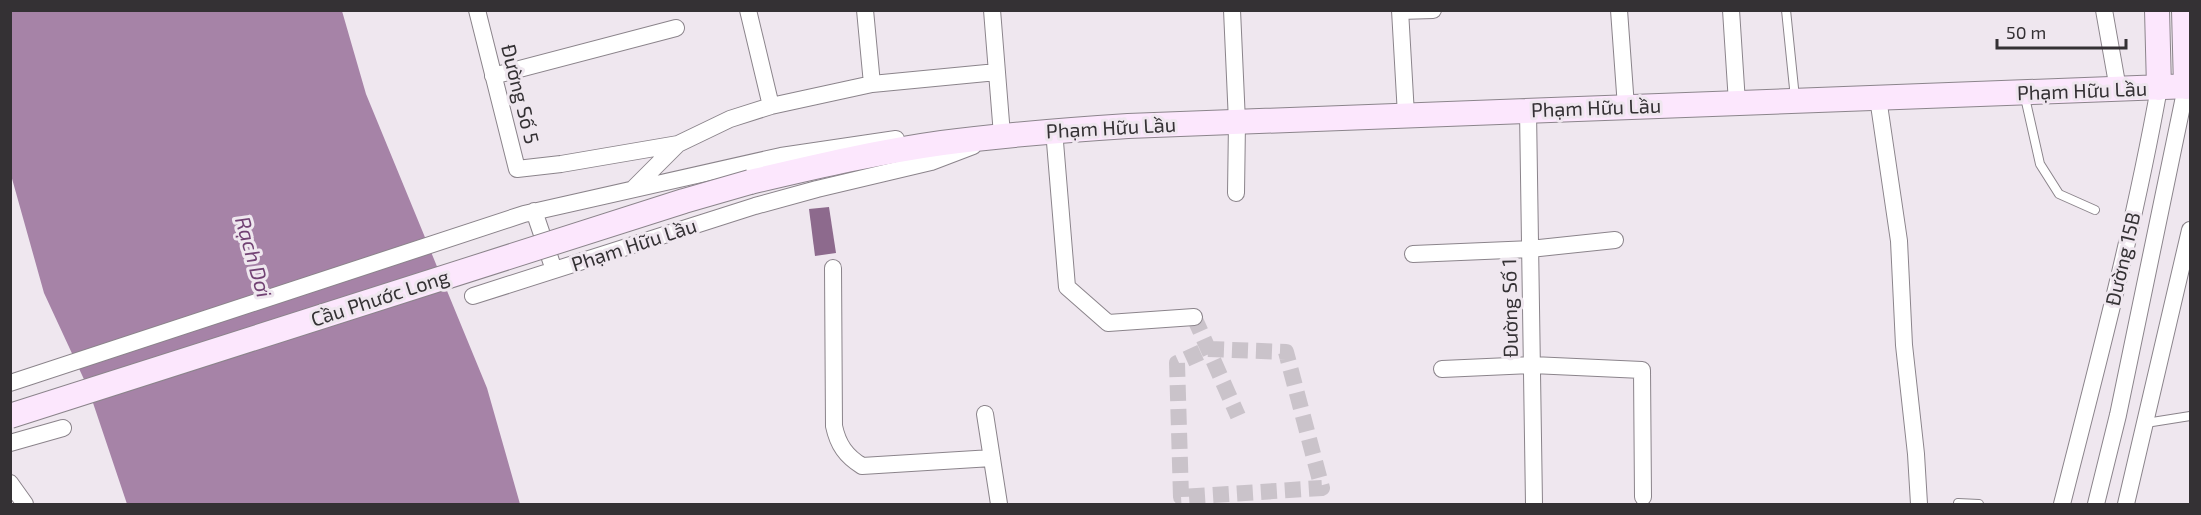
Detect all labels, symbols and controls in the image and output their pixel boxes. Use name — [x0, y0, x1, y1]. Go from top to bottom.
scale bar — [1997, 12, 2126, 50]
text: 50 m — [2006, 21, 2046, 43]
street label: Đường Số 5 — [497, 41, 545, 146]
street label: Phạm Hữu Lầu — [2016, 76, 2147, 104]
street label: Phạm Hữu Lầu — [1530, 93, 1661, 121]
street label: Phạm Hữu Lầu — [1045, 112, 1177, 142]
street label: Đường 15B — [2100, 210, 2144, 308]
water label: Rạch Dơi — [231, 213, 278, 300]
street label: Phạm Hữu Lầu — [568, 213, 699, 276]
street label: Đường Số 1 — [1496, 258, 1522, 358]
street label: Cầu Phước Long — [308, 263, 452, 331]

